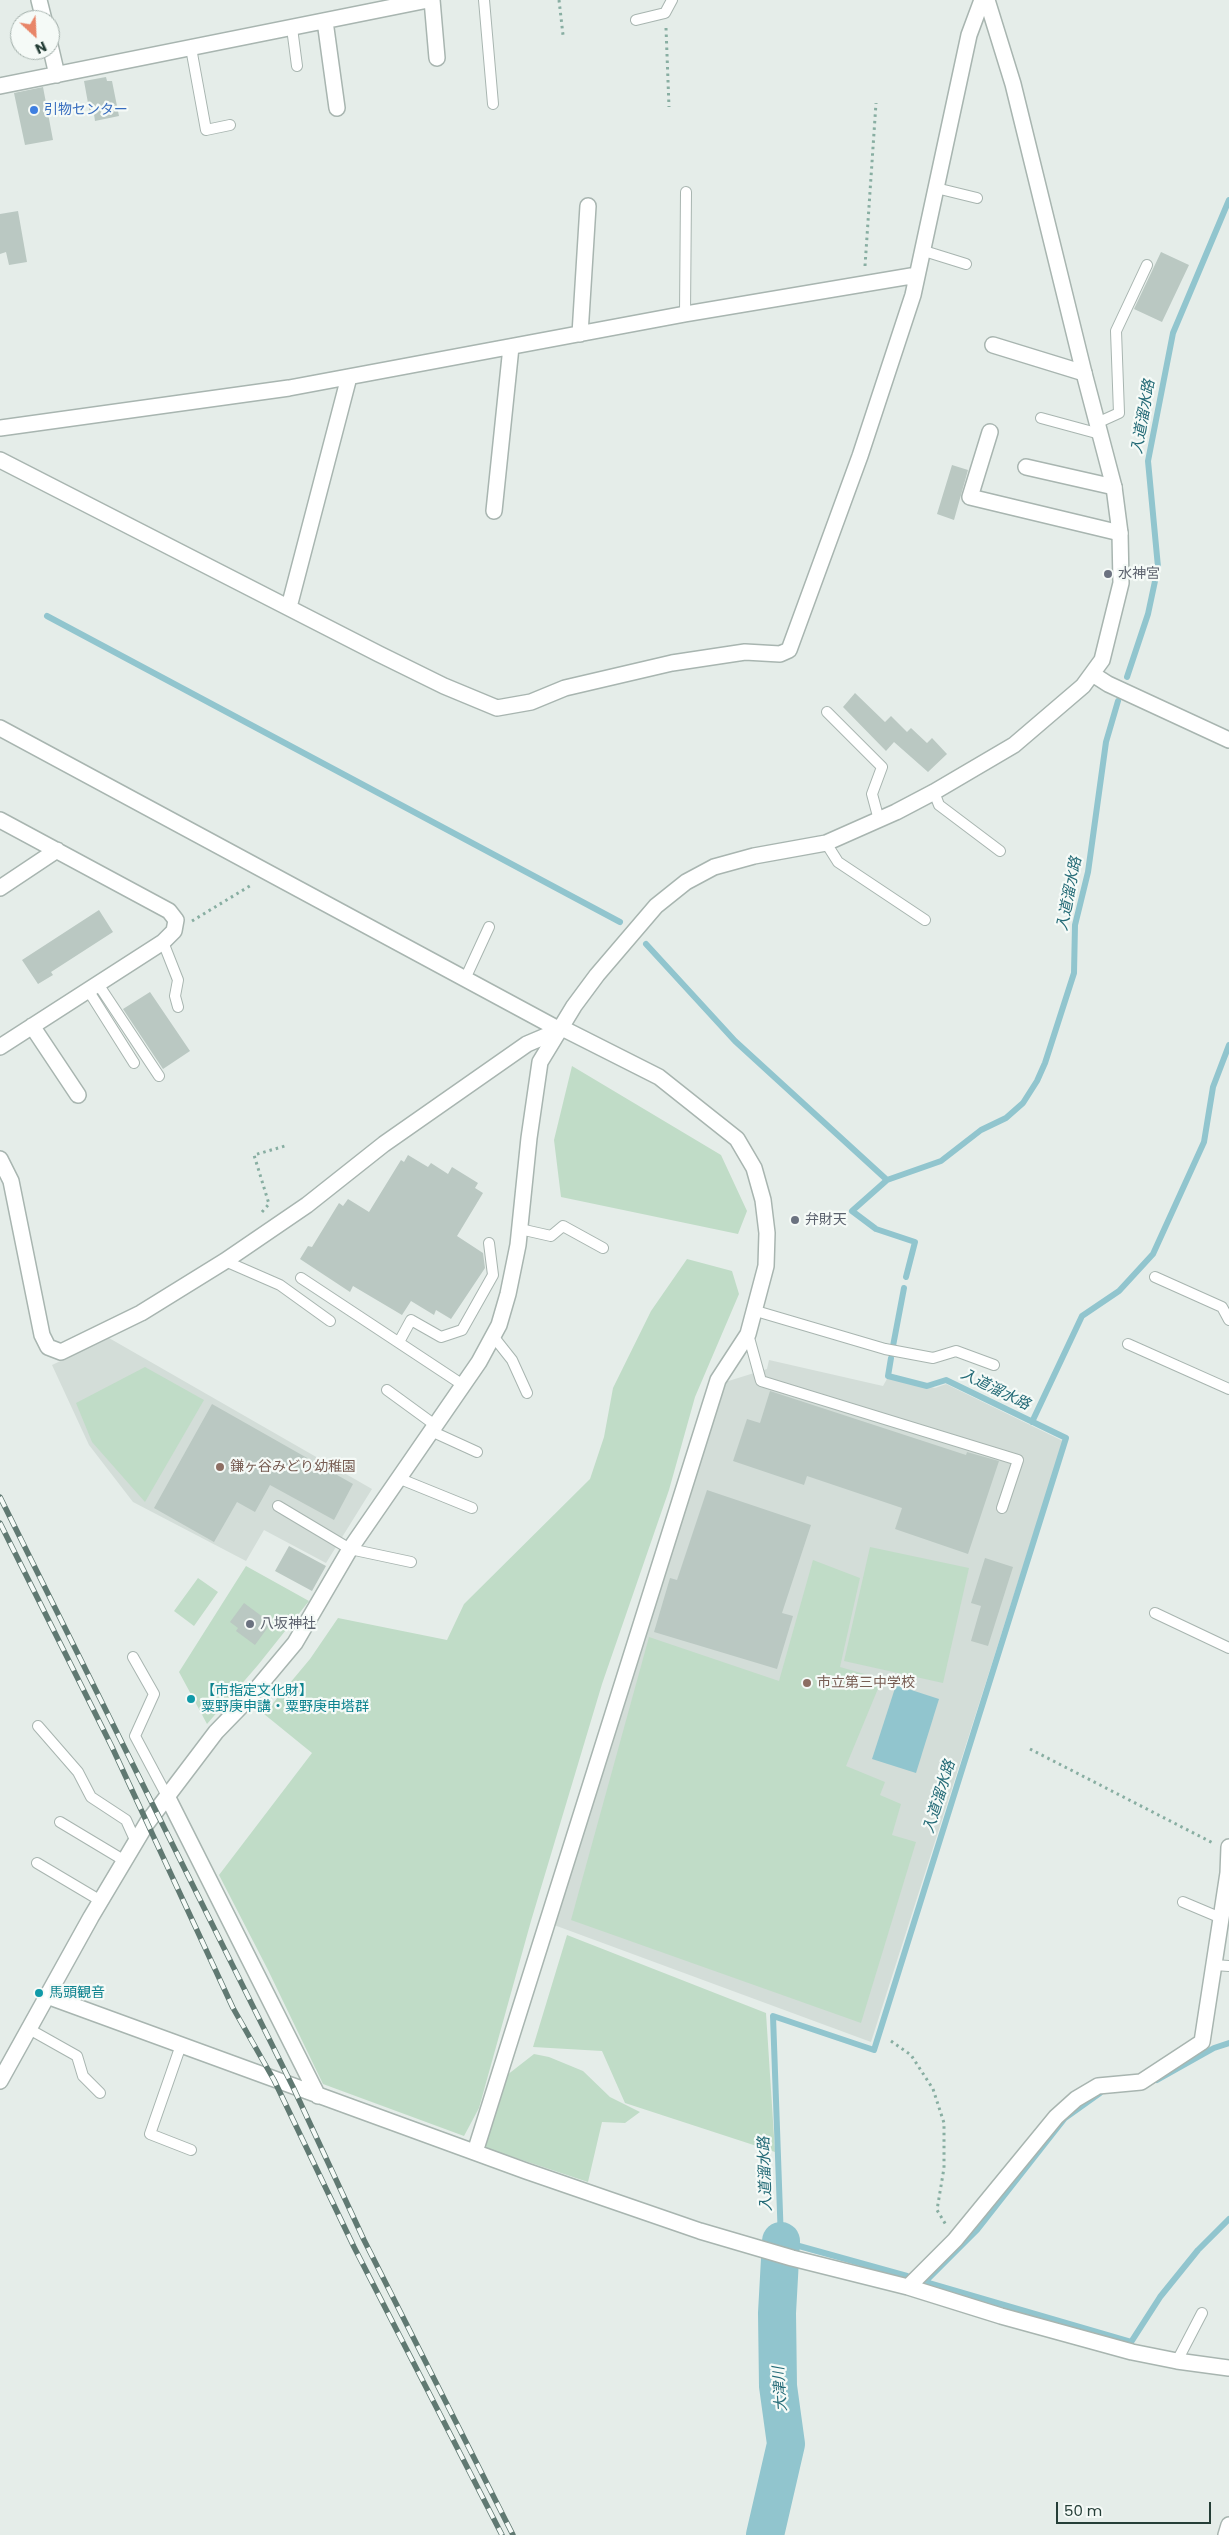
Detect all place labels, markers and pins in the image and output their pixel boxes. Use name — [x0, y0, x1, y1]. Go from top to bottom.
place label: 引物センター — [44, 102, 128, 118]
marker: 引物センター — [28, 104, 40, 116]
place label: 水神宮 — [1118, 566, 1160, 582]
marker: 水神宮 — [1102, 568, 1114, 580]
place label: 弁財天 — [805, 1212, 847, 1228]
marker: 弁財天 — [789, 1214, 801, 1226]
place label: 鎌ヶ谷みどり幼稚園 — [230, 1459, 356, 1475]
marker: 鎌ヶ谷みどり幼稚園 — [214, 1461, 226, 1473]
place label: 八坂神社 — [260, 1616, 316, 1632]
marker: 八坂神社 — [244, 1618, 256, 1630]
place label: 市立第三中学校 — [817, 1675, 915, 1691]
marker: 市立第三中学校 — [801, 1677, 813, 1689]
place label: 【市指定文化財】 粟野庚申講・粟野庚申塔群 — [201, 1683, 369, 1715]
marker: 【市指定文化財】 粟野庚申講・粟野庚申塔群 — [185, 1693, 197, 1705]
place label: 馬頭観音 — [49, 1985, 105, 2001]
marker: 馬頭観音 — [33, 1987, 45, 1999]

